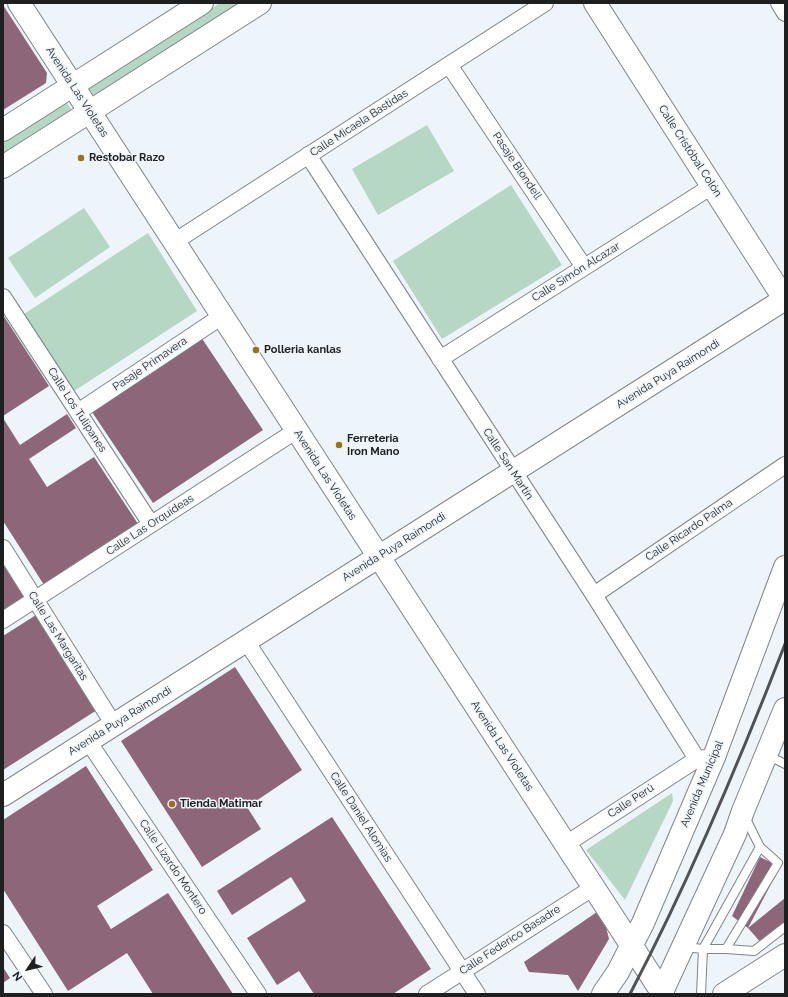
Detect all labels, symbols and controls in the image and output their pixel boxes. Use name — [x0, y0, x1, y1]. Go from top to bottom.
street label: Avenida Las Violetas — [43, 44, 111, 140]
street label: Calle Micaela Bastidas — [308, 86, 410, 160]
street label: Calle Cristóbal Colón — [655, 103, 725, 199]
street label: Pasaje Blondell — [490, 130, 544, 202]
place label: Restobar Razo — [89, 151, 165, 165]
marker: Restobar Razo — [76, 153, 86, 163]
street label: Calle Simón Alcazar — [529, 240, 623, 304]
street label: Pasaje Primavera — [110, 334, 190, 394]
street label: Avenida Puya Raimondi — [614, 337, 722, 411]
place label: Polleria kanlas — [264, 343, 341, 357]
marker: Polleria kanlas — [251, 345, 261, 355]
street label: Calle Los Tulipanes — [45, 365, 109, 455]
street label: Calle San Martín — [480, 426, 536, 502]
street label: Avenida Las Violetas — [291, 427, 359, 523]
place label: Ferreteria Iron Mano — [347, 432, 399, 458]
marker: Ferreteria Iron Mano — [334, 440, 344, 450]
street label: Calle Las Orquídeas — [104, 492, 196, 558]
street label: Calle Ricardo Palma — [643, 496, 735, 564]
street label: Avenida Puya Raimondi — [340, 510, 448, 584]
street label: Calle Las Margaritas — [25, 589, 91, 683]
street label: Avenida Puya Raimondi — [66, 684, 174, 758]
street label: Avenida Las Violetas — [468, 698, 536, 794]
street label: Avenida Municipal — [678, 739, 726, 829]
street label: Calle Daniel Alomias — [327, 770, 395, 864]
street label: Calle Perú — [605, 781, 657, 821]
place label: Tienda Matimar — [180, 797, 262, 811]
marker: Tienda Matimar — [167, 799, 177, 809]
street label: Calle Lizardo Montero — [136, 817, 210, 917]
street label: Calle Federico Basadre — [457, 902, 563, 978]
north arrow — [8, 949, 48, 989]
text: N — [10, 969, 25, 983]

